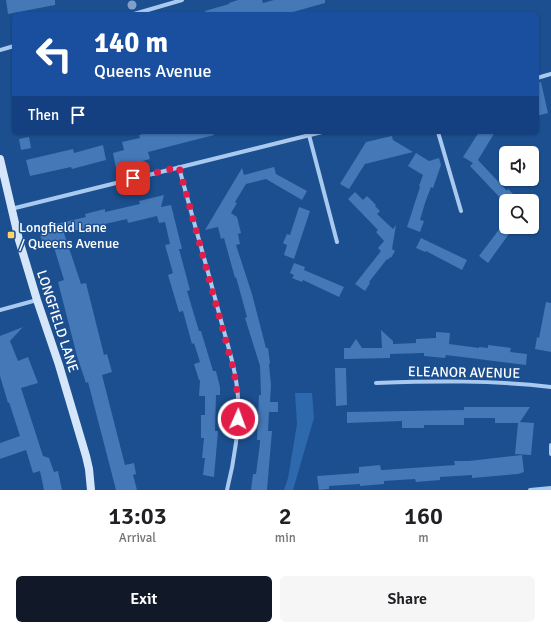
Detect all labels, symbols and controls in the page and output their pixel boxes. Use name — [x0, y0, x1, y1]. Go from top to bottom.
text: 140 m — [94, 26, 168, 60]
icon: left — [28, 28, 80, 80]
text: Queens Avenue — [94, 60, 212, 82]
icon: arrive — [67, 104, 89, 126]
text: Then — [28, 106, 59, 124]
map controls — [499, 146, 539, 234]
button: sound — [499, 146, 539, 186]
pin — [116, 161, 150, 195]
icon: arrive — [122, 167, 144, 189]
button: search — [499, 194, 539, 234]
place label: Longfield Lane / Queens Avenue — [19, 219, 119, 252]
marker: Longfield Lane / Queens Avenue — [6, 230, 16, 240]
street label: LONGFIELD LANE — [33, 268, 82, 374]
street label: ELEANOR AVENUE — [408, 363, 520, 382]
position arrow — [217, 398, 259, 440]
text: 13:03 — [108, 501, 167, 531]
text: 2 — [279, 501, 292, 531]
text: 160 — [404, 501, 443, 531]
text: Arrival — [119, 530, 156, 546]
text: min — [275, 530, 296, 546]
text: m — [418, 530, 429, 546]
button: Exit — [16, 576, 272, 622]
button: Share — [280, 576, 535, 622]

